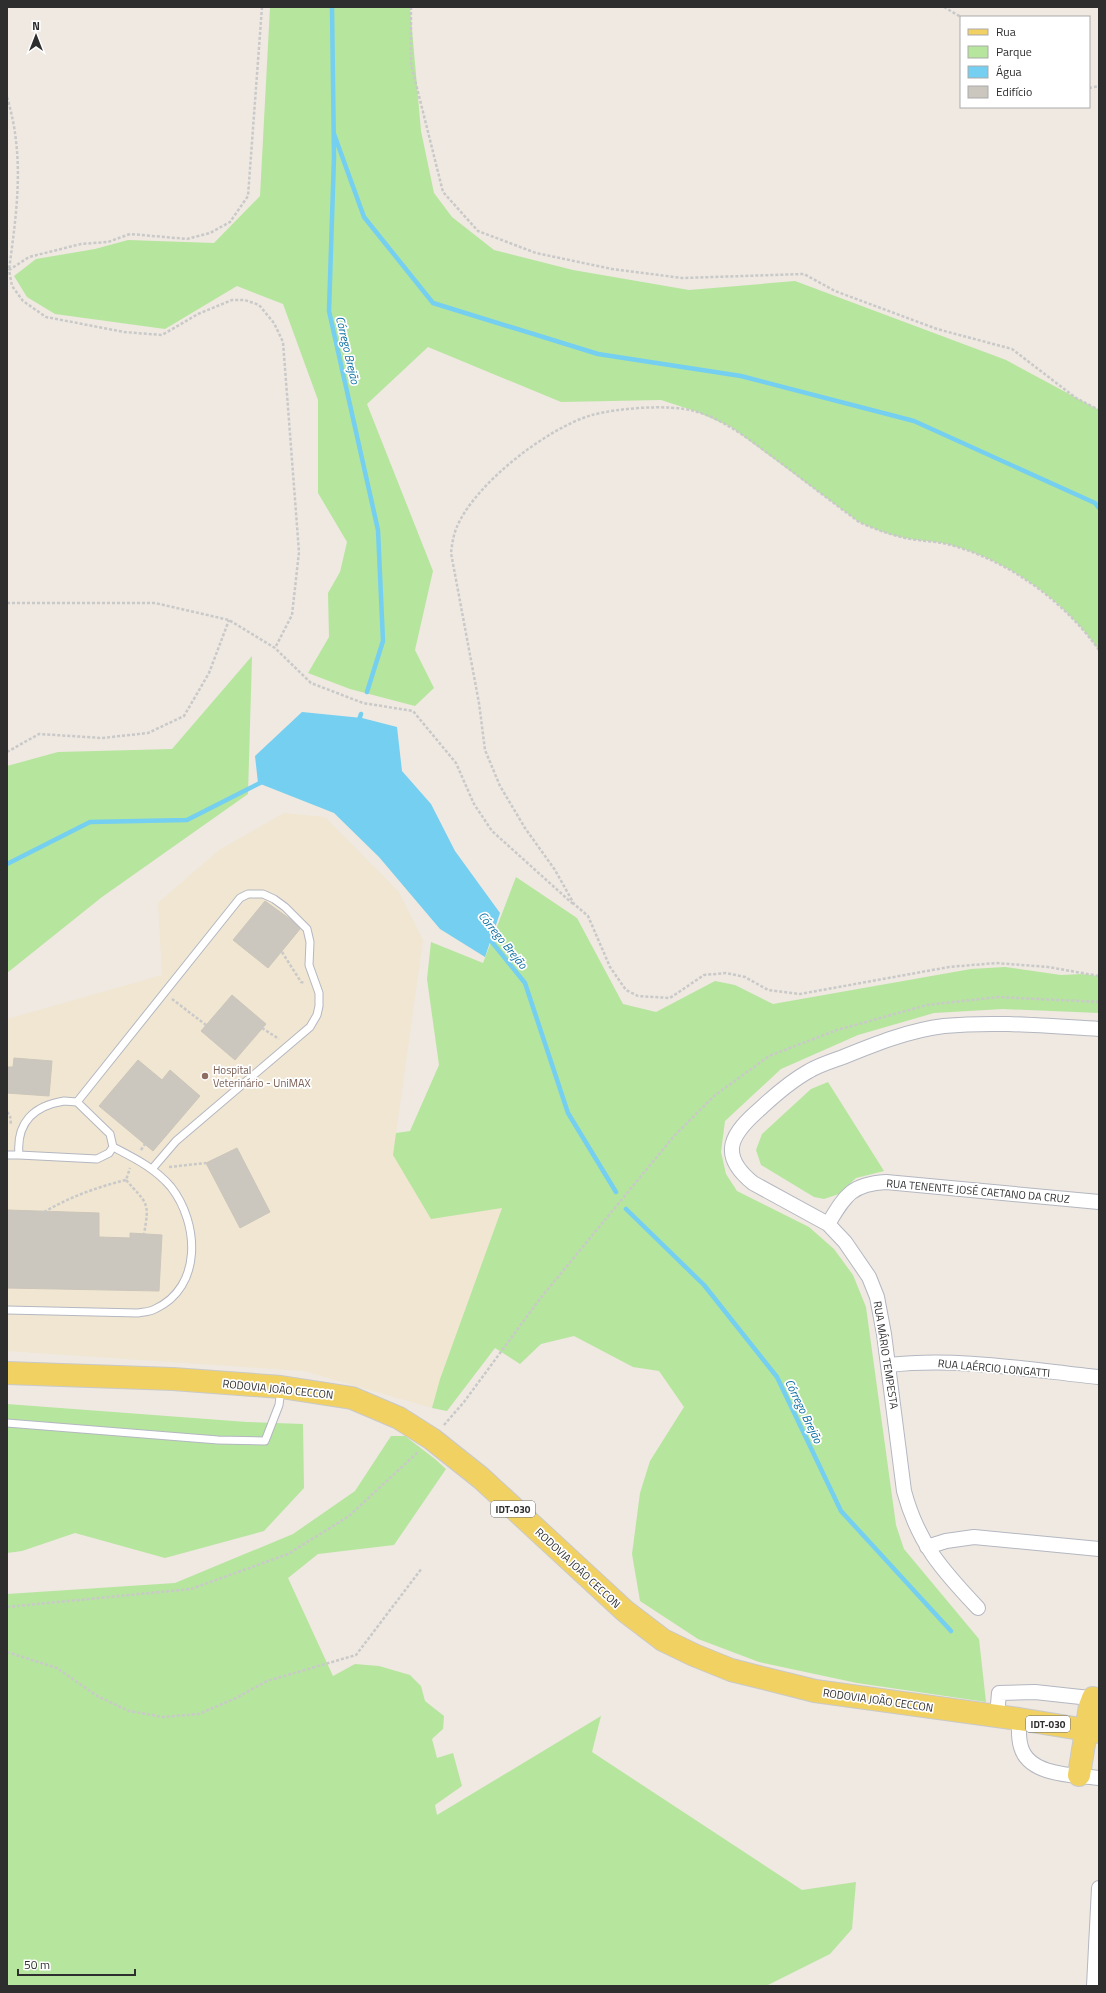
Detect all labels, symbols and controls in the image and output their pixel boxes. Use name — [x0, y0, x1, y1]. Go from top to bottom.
north arrow — [16, 16, 56, 56]
legend — [960, 16, 1090, 108]
text: N — [32, 18, 40, 34]
text: Rua — [996, 22, 1016, 41]
text: Parque — [996, 42, 1032, 61]
text: Água — [996, 62, 1022, 81]
text: Edifício — [996, 82, 1032, 101]
water label: Córrego Brejão — [331, 314, 365, 387]
water label: Córrego Brejão — [474, 907, 533, 974]
place label: Hospital Veterinário - UniMAX — [213, 1062, 311, 1091]
marker: Hospital Veterinário - UniMAX — [200, 1071, 210, 1081]
street label: RUA TENENTE JOSÉ CAETANO DA CRUZ — [886, 1175, 1070, 1207]
street label: RUA MÁRIO TEMPESTA — [870, 1300, 903, 1411]
street label: RUA LAÉRCIO LONGATTI — [937, 1355, 1051, 1381]
street label: RODOVIA JOÃO CECCON — [222, 1375, 334, 1403]
water label: Córrego Brejão — [780, 1376, 828, 1447]
road number: IDT-030 — [491, 1501, 535, 1517]
street label: RODOVIA JOÃO CECCON — [532, 1524, 624, 1612]
street label: RODOVIA JOÃO CECCON — [822, 1684, 934, 1716]
road number: IDT-030 — [1026, 1716, 1070, 1732]
scale bar — [18, 1951, 135, 1977]
text: 50 m — [24, 1955, 50, 1974]

